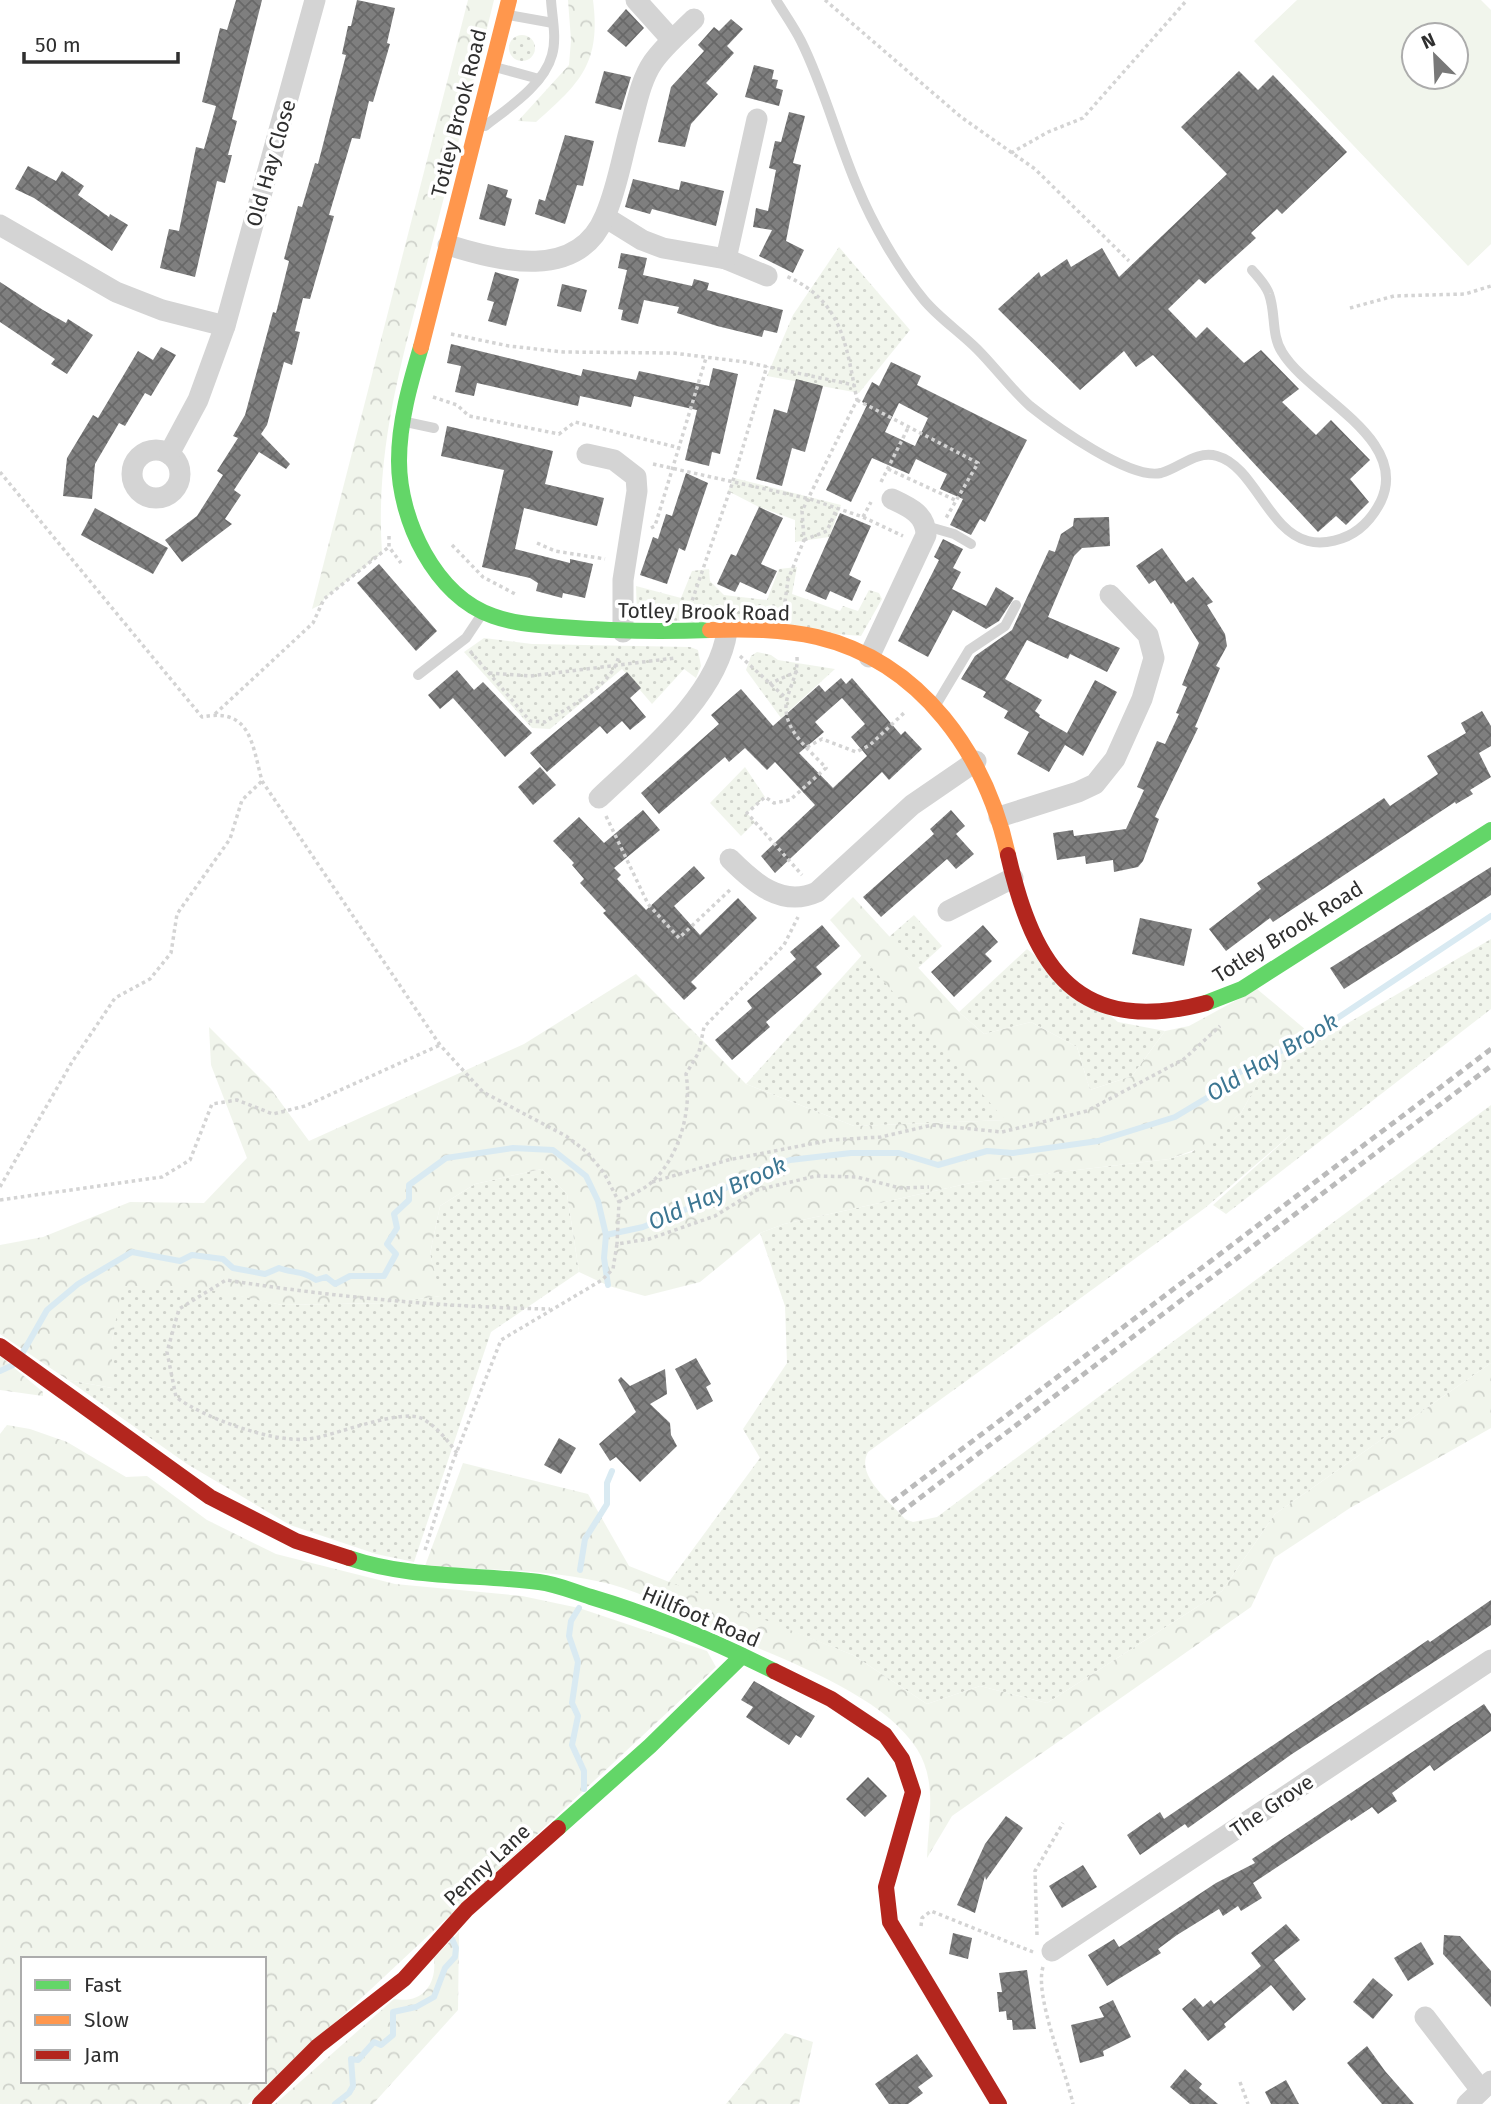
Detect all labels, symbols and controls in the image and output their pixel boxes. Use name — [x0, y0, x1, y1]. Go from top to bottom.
scale bar — [24, 21, 178, 65]
north arrow — [1400, 21, 1470, 91]
street label: Totley Brook Road — [426, 26, 492, 200]
text: N — [1418, 28, 1439, 54]
text: 50 m — [35, 32, 81, 58]
street label: Old Hay Close — [240, 96, 302, 230]
street label: Totley Brook Road — [618, 597, 790, 627]
street label: Totley Brook Road — [1208, 875, 1368, 989]
water label: Old Hay Brook — [1201, 1007, 1343, 1107]
water label: Old Hay Brook — [644, 1150, 790, 1236]
street label: Hillfoot Road — [638, 1581, 764, 1653]
street label: The Grove — [1225, 1769, 1319, 1843]
street label: Penny Lane — [438, 1818, 536, 1912]
legend — [21, 1957, 266, 2083]
text: Fast — [84, 1972, 122, 1998]
text: Slow — [84, 2007, 129, 2033]
text: Jam — [84, 2042, 120, 2068]

